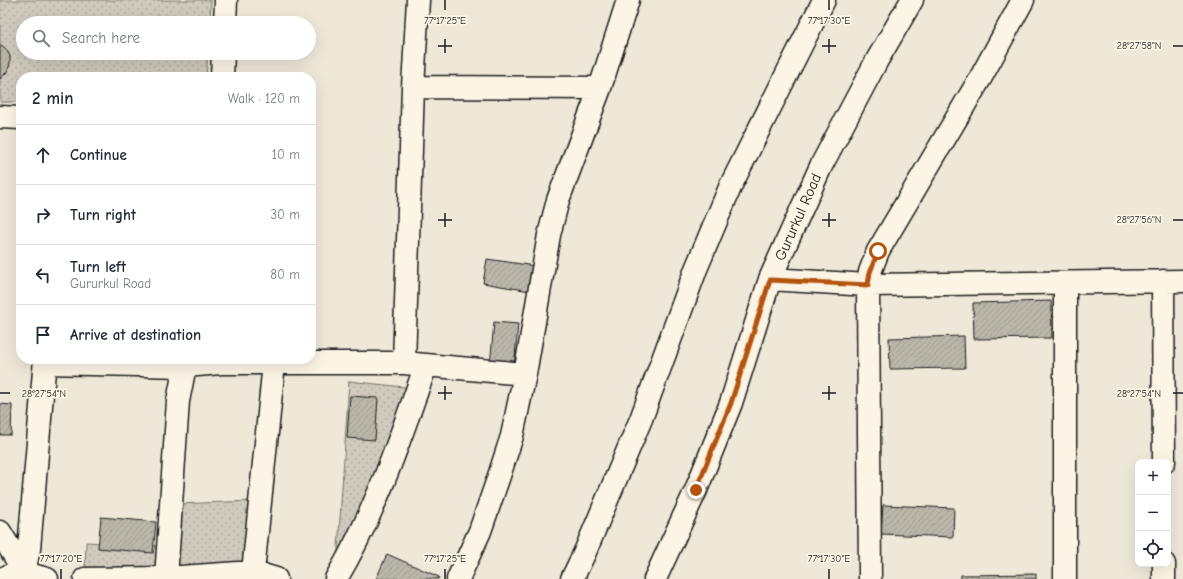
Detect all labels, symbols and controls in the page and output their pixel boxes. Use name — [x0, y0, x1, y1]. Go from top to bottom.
text: 77°17'25"E — [424, 15, 466, 27]
text: 77°17'30"E — [808, 15, 850, 27]
search box — [16, 16, 316, 60]
icon: search — [30, 27, 52, 49]
text: Search here — [62, 29, 140, 47]
text: 28°27'58"N — [1117, 40, 1161, 52]
text: 2 min — [32, 89, 73, 108]
text: Walk · 120 m — [228, 91, 300, 106]
icon: ahead — [32, 144, 54, 166]
text: Continue — [70, 146, 127, 164]
text: 10 m — [272, 147, 300, 162]
street label: Gururkul Road — [771, 171, 825, 263]
icon: right — [32, 204, 54, 226]
text: Turn right — [70, 206, 136, 224]
text: 30 m — [270, 207, 300, 222]
text: 28°27'56"N — [1117, 214, 1161, 226]
route start — [869, 242, 887, 260]
text: Turn left — [70, 258, 126, 276]
icon: left — [32, 264, 54, 286]
text: 80 m — [270, 267, 300, 282]
text: Gururkul Road — [70, 276, 151, 291]
icon: arrive — [32, 324, 54, 346]
text: Arrive at destination — [70, 326, 201, 344]
text: 28°27'54"N — [22, 388, 66, 400]
text: 28°27'54"N — [1117, 388, 1161, 400]
map controls — [1135, 459, 1171, 567]
button: + — [1135, 459, 1171, 495]
route end — [687, 481, 705, 499]
button: − — [1135, 495, 1171, 531]
button: locate — [1135, 531, 1171, 567]
text: 77°17'20"E — [40, 553, 82, 565]
text: 77°17'25"E — [424, 553, 466, 565]
text: 77°17'30"E — [808, 553, 850, 565]

